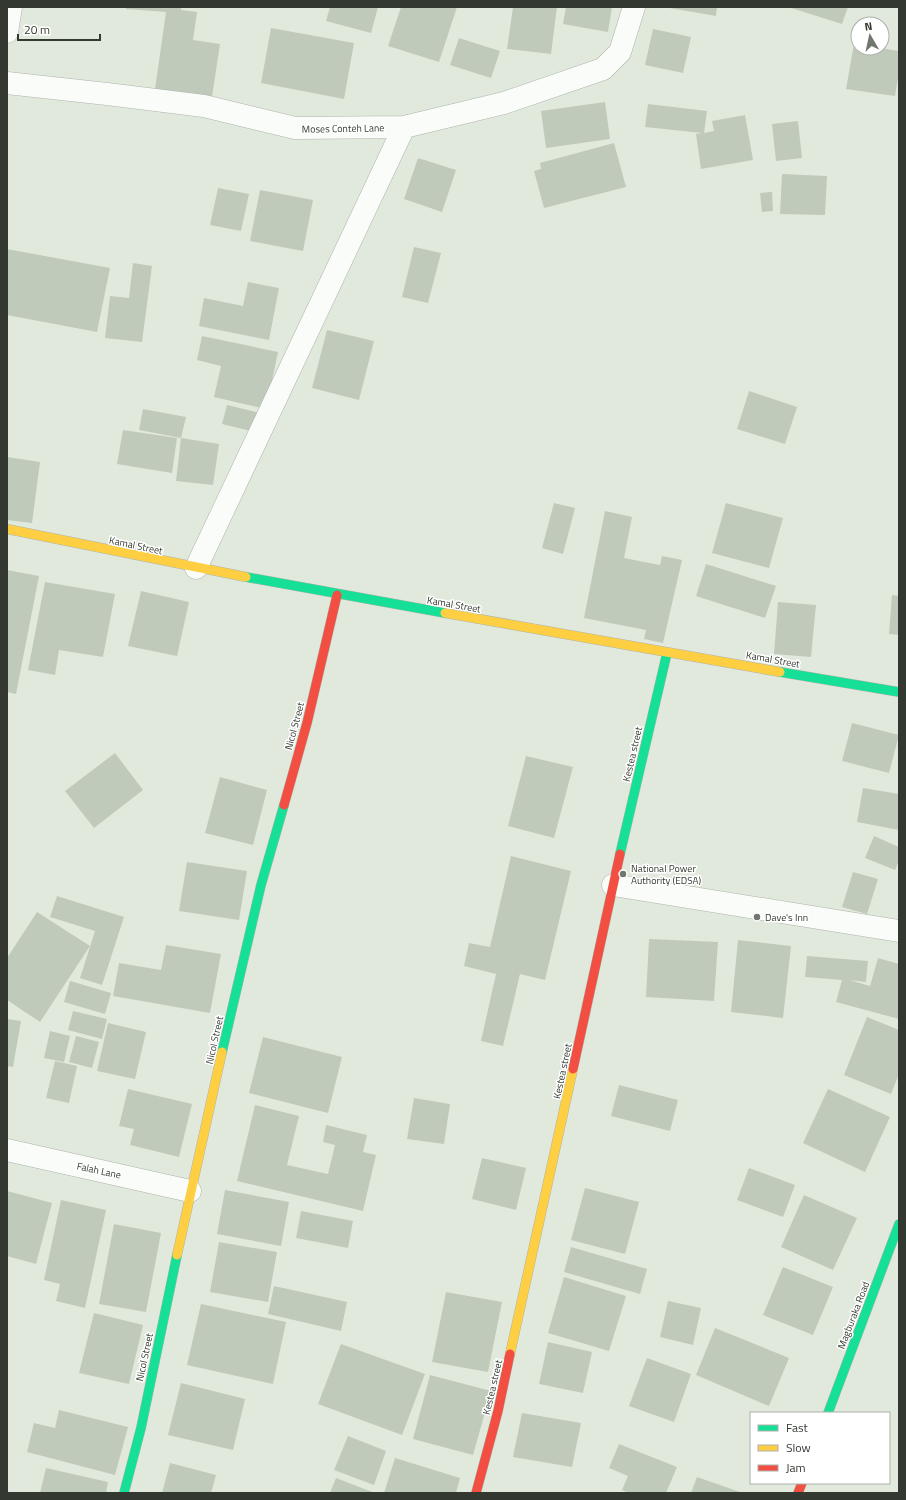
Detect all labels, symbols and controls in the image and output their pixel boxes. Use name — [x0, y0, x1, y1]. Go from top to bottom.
scale bar — [18, 16, 100, 42]
north arrow — [850, 16, 890, 56]
text: N — [863, 18, 873, 35]
text: 20 m — [24, 20, 50, 39]
street label: Moses Conteh Lane — [302, 120, 384, 137]
street label: Kamal Street — [108, 533, 165, 559]
street label: Kamal Street — [426, 592, 482, 617]
street label: Kamal Street — [745, 647, 801, 672]
street label: Nicol Street — [281, 700, 308, 752]
street label: Kestea street — [619, 725, 646, 783]
place label: National Power Authority (EDSA) — [631, 861, 702, 888]
marker: National Power Authority (EDSA) — [618, 869, 628, 879]
place label: Dave's Inn — [765, 910, 808, 925]
marker: Dave's Inn — [752, 912, 762, 922]
street label: Nicol Street — [202, 1014, 227, 1066]
street label: Kestea street — [549, 1042, 576, 1100]
street label: Falah Lane — [75, 1158, 122, 1183]
street label: Magburaka Road — [834, 1279, 873, 1351]
street label: Nicol Street — [132, 1331, 157, 1383]
street label: Kestea street — [479, 1358, 506, 1416]
legend — [750, 1412, 890, 1484]
text: Fast — [786, 1418, 809, 1437]
text: Slow — [786, 1438, 811, 1457]
text: Jam — [786, 1458, 806, 1477]

